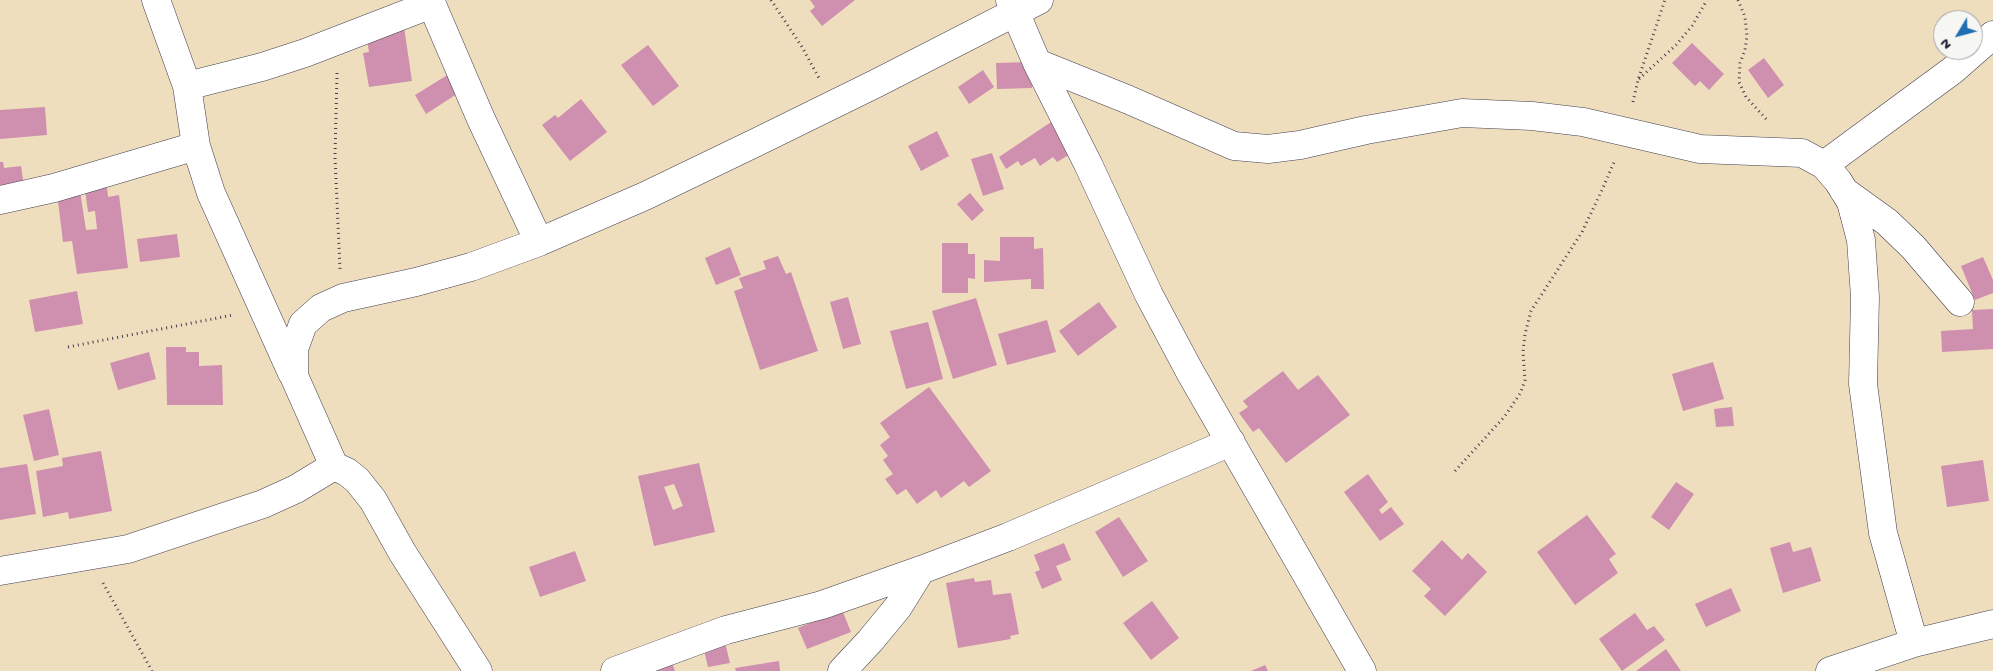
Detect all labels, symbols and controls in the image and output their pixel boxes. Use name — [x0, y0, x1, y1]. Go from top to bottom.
north arrow — [1933, 10, 1983, 60]
text: N — [1937, 35, 1956, 52]

